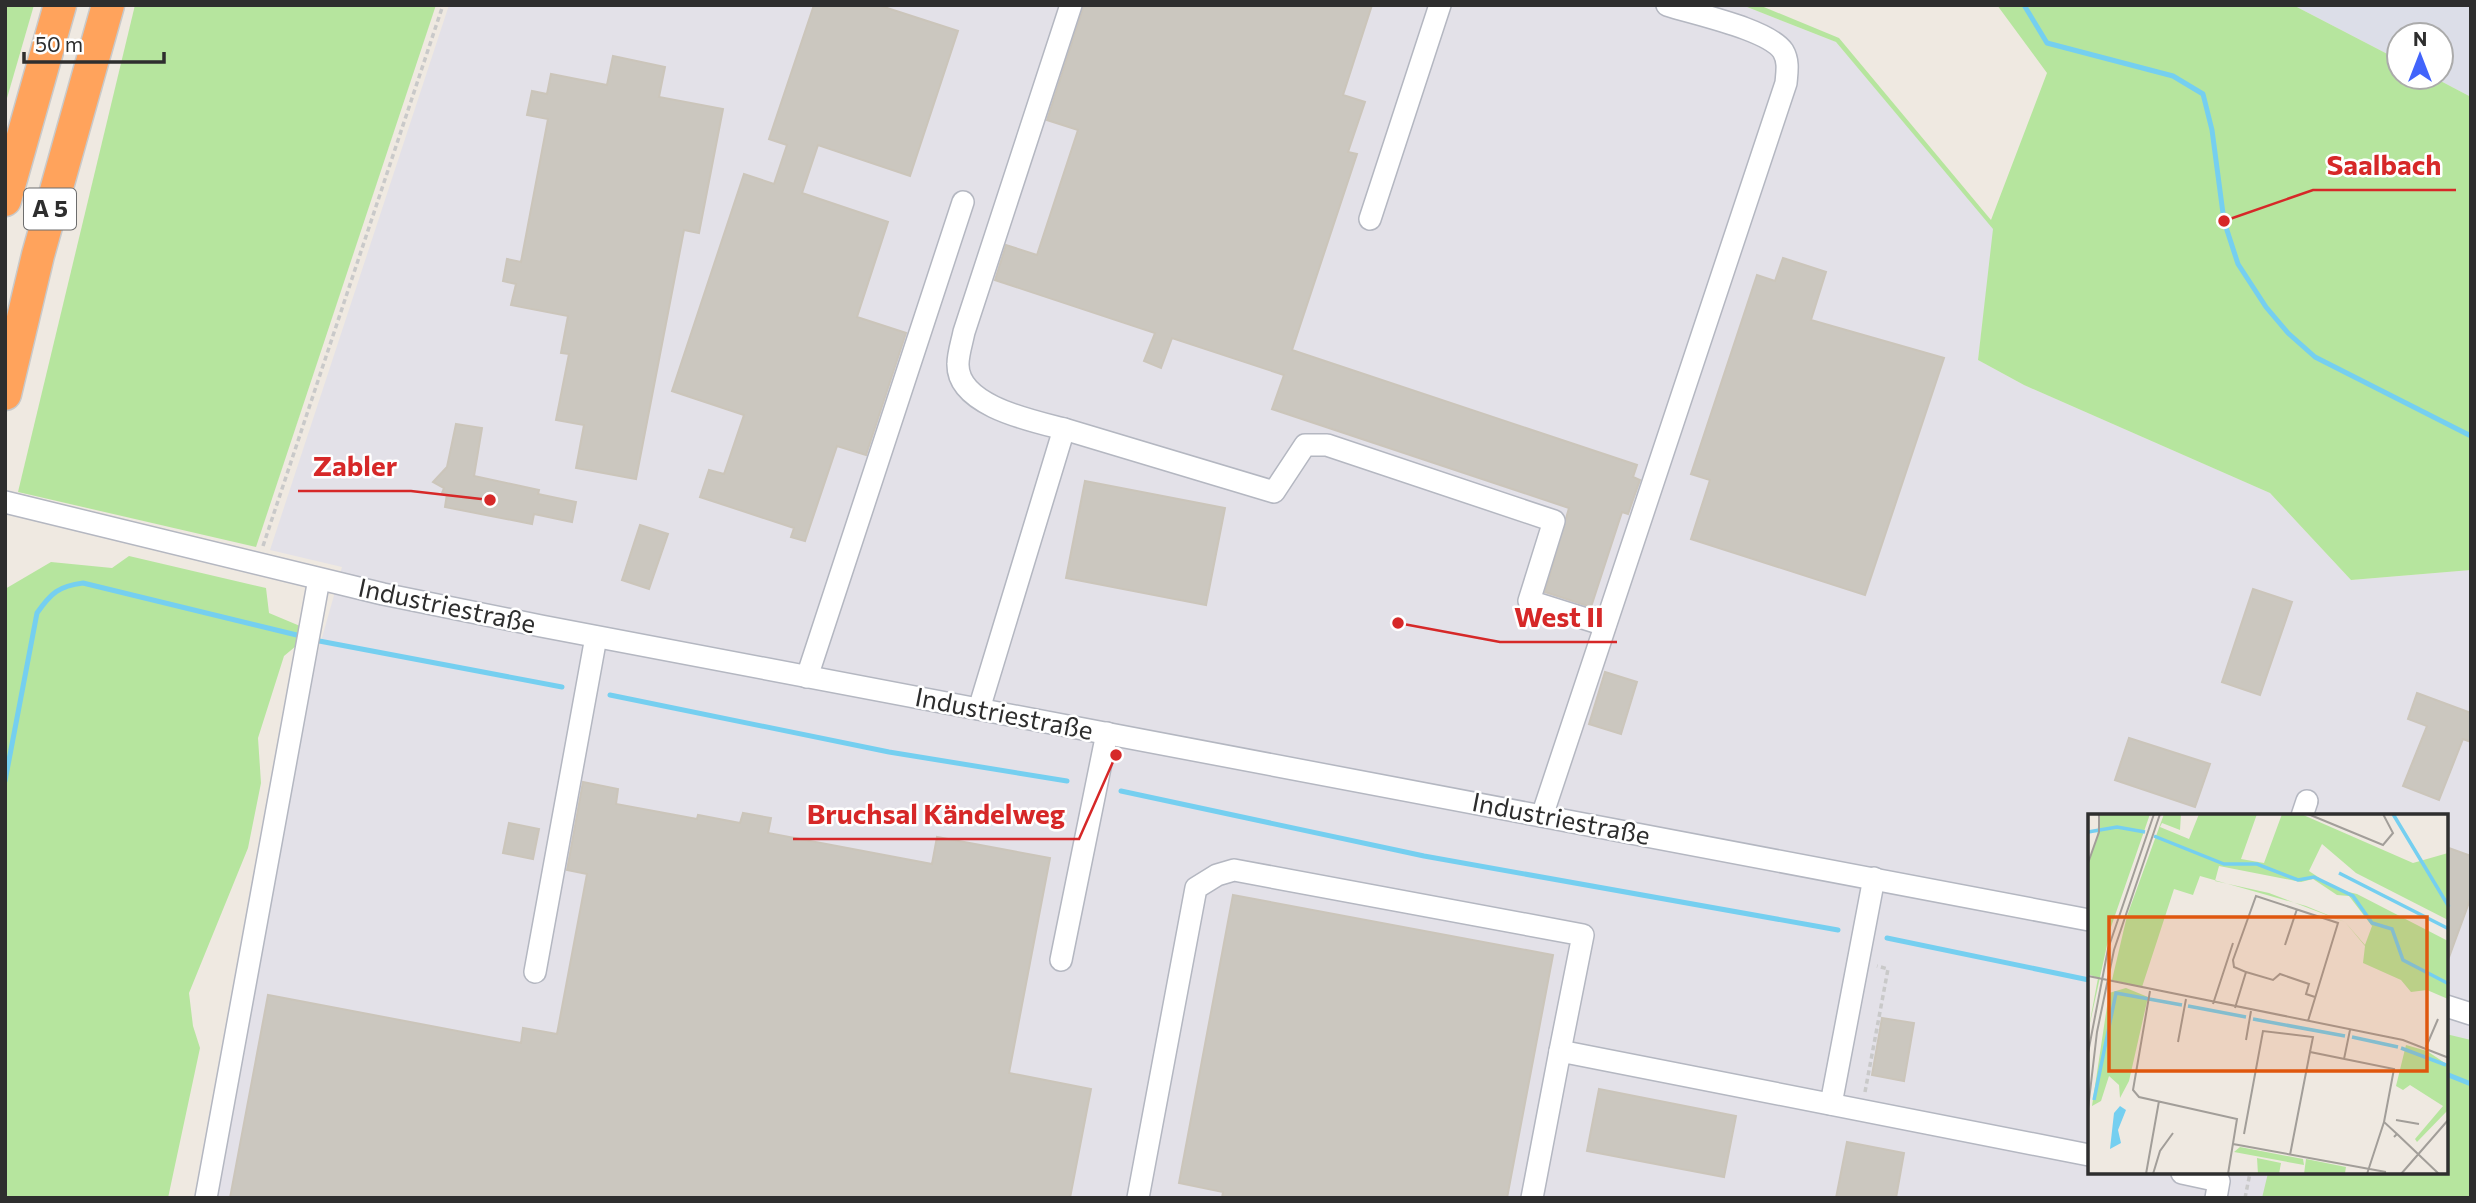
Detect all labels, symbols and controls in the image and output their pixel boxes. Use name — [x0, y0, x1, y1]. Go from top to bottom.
scale bar — [24, 21, 164, 65]
north arrow — [2385, 21, 2455, 91]
text: N — [2413, 27, 2427, 50]
text: 50 m — [35, 31, 83, 56]
callout: Saalbach — [2313, 141, 2456, 190]
text: Saalbach — [2326, 147, 2442, 181]
road number: A 5 — [24, 188, 76, 230]
callout: Zabler — [298, 442, 411, 491]
text: Zabler — [313, 448, 398, 482]
street label: Industriestraße — [356, 571, 539, 638]
callout: West II — [1500, 593, 1617, 642]
text: West II — [1514, 599, 1604, 633]
street label: Industriestraße — [913, 680, 1096, 745]
street label: Industriestraße — [1470, 785, 1653, 850]
callout: Bruchsal Kändelweg — [793, 790, 1079, 839]
text: Bruchsal Kändelweg — [807, 796, 1065, 830]
inset map — [2088, 814, 2448, 1175]

